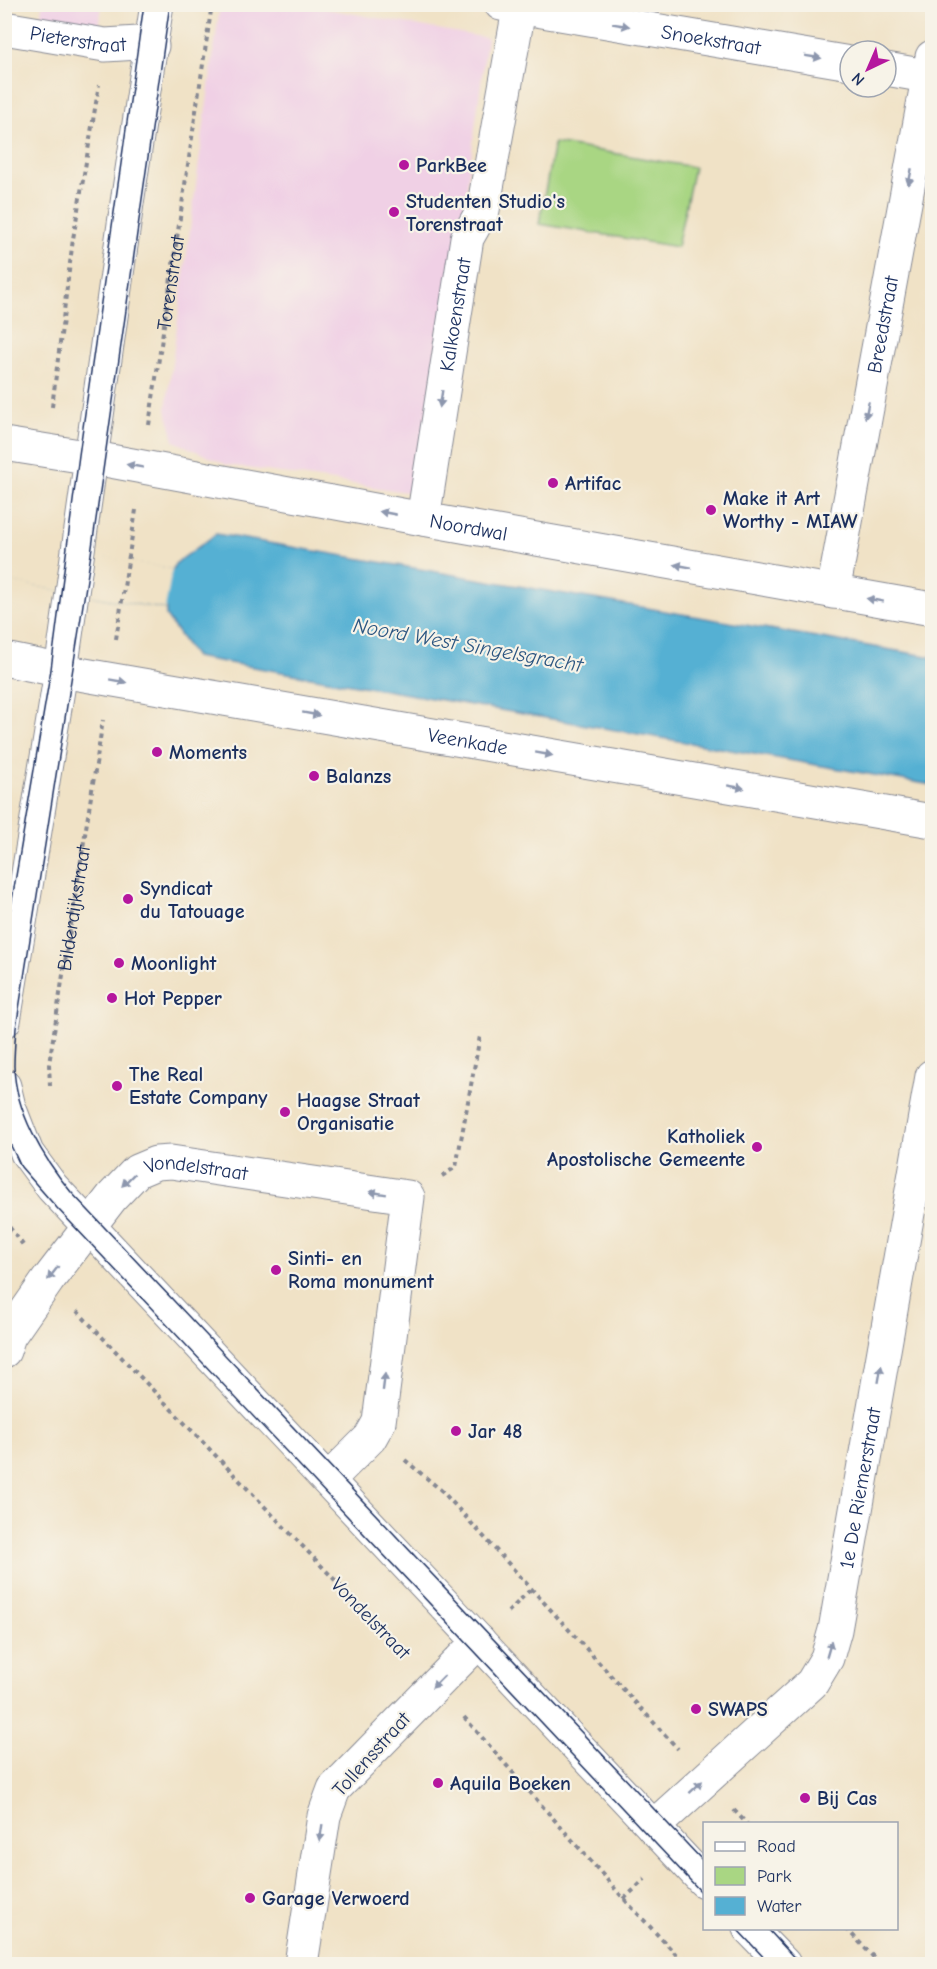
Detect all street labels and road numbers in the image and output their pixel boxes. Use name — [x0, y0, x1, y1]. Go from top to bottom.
street label: Snoekstraat — [660, 20, 764, 60]
street label: Pieterstraat — [28, 22, 128, 58]
street label: Torenstraat — [152, 232, 189, 332]
street label: Kalkoenstraat — [435, 255, 476, 373]
street label: Breedstraat — [863, 273, 903, 375]
street label: Noordwal — [428, 509, 509, 546]
street label: Veenkade — [426, 723, 510, 760]
street label: Bilderdijkstraat — [53, 842, 95, 972]
street label: Vondelstraat — [141, 1151, 251, 1185]
street label: 1e De Riemerstraat — [835, 1405, 886, 1570]
street label: Vondelstraat — [326, 1573, 416, 1665]
street label: Tollensstraat — [328, 1707, 416, 1801]

